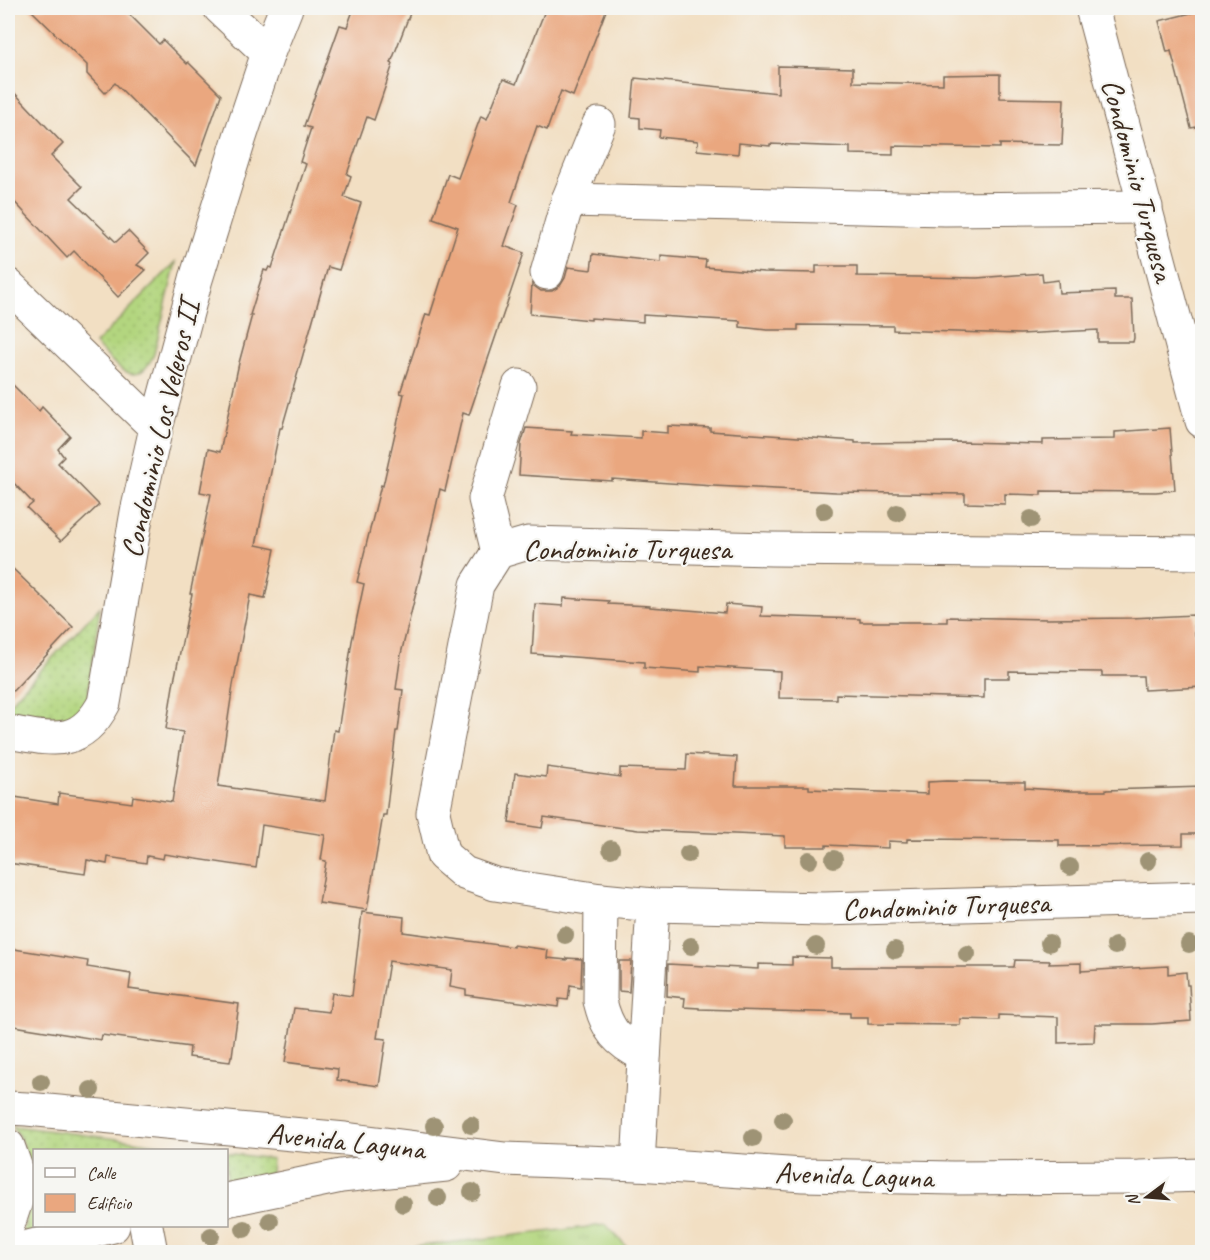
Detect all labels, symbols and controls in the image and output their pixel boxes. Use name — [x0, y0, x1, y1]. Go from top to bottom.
street label: Condominio Turquesa — [1093, 75, 1184, 288]
street label: Condominio Los Veleros II — [112, 291, 209, 561]
street label: Condominio Turquesa — [523, 530, 734, 568]
street label: Condominio Turquesa — [841, 883, 1053, 929]
street label: Avenida Laguna — [265, 1114, 429, 1168]
legend — [33, 1149, 228, 1227]
street label: Avenida Laguna — [774, 1153, 937, 1197]
text: Calle — [87, 1162, 116, 1184]
north arrow — [1117, 1167, 1177, 1227]
text: N — [1122, 1190, 1145, 1208]
text: Edificio — [87, 1192, 133, 1214]

